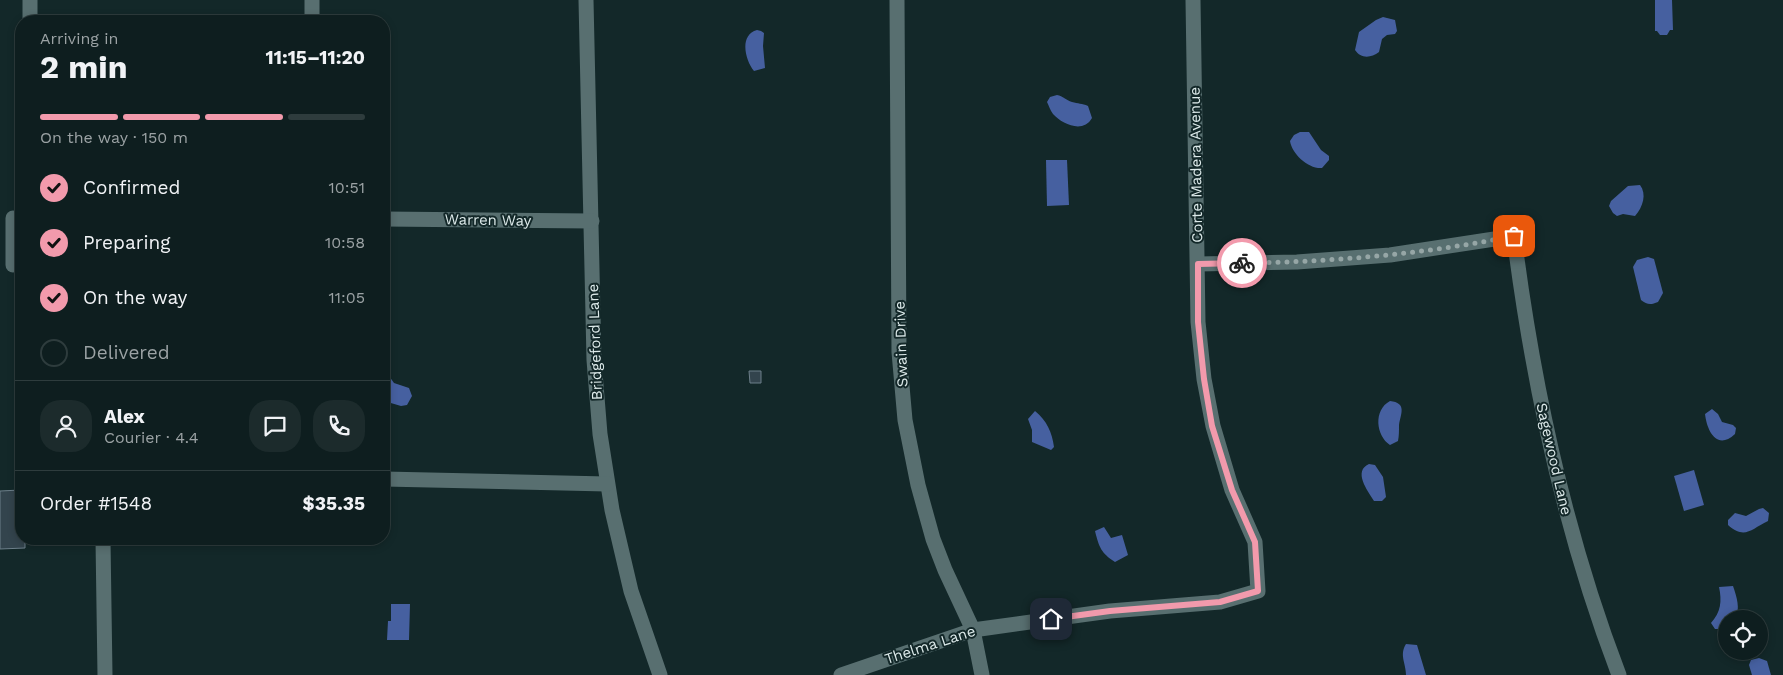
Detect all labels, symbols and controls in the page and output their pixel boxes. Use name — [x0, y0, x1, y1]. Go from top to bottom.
text: Arriving in — [40, 29, 118, 48]
text: 11:15–11:20 — [266, 46, 365, 69]
text: 2 min — [40, 48, 128, 86]
street label: Corte Madera Avenue — [1186, 87, 1206, 243]
text: On the way · 150 m — [40, 128, 188, 147]
icon: check — [40, 174, 68, 202]
text: Confirmed — [83, 176, 180, 199]
text: 10:51 — [329, 178, 365, 197]
street label: Warren Way — [445, 210, 532, 230]
pin — [1493, 215, 1535, 257]
icon: bag — [1500, 222, 1528, 250]
icon: check — [40, 229, 68, 257]
text: Preparing — [83, 231, 170, 254]
text: 10:58 — [325, 233, 365, 252]
courier — [1217, 238, 1267, 288]
icon: bike — [1228, 249, 1256, 277]
icon: check — [40, 284, 68, 312]
street label: Bridgeford Lane — [584, 284, 606, 400]
text: On the way — [83, 286, 187, 309]
text: 11:05 — [329, 288, 365, 307]
street label: Swain Drive — [891, 301, 911, 387]
text: Delivered — [83, 341, 170, 364]
button: person — [40, 400, 92, 452]
button: chat — [249, 400, 301, 452]
button: phone — [313, 400, 365, 452]
street label: Sagewood Lane — [1532, 401, 1576, 517]
text: Alex — [104, 405, 145, 428]
text: Courier · 4.4 — [104, 428, 199, 447]
text: Order #1548 — [40, 492, 152, 515]
text: $35.35 — [303, 492, 365, 515]
pin — [1030, 598, 1072, 640]
icon: home — [1037, 605, 1065, 633]
map controls — [1718, 610, 1768, 660]
button: locate — [1718, 610, 1768, 660]
street label: Thelma Lane — [882, 622, 978, 668]

